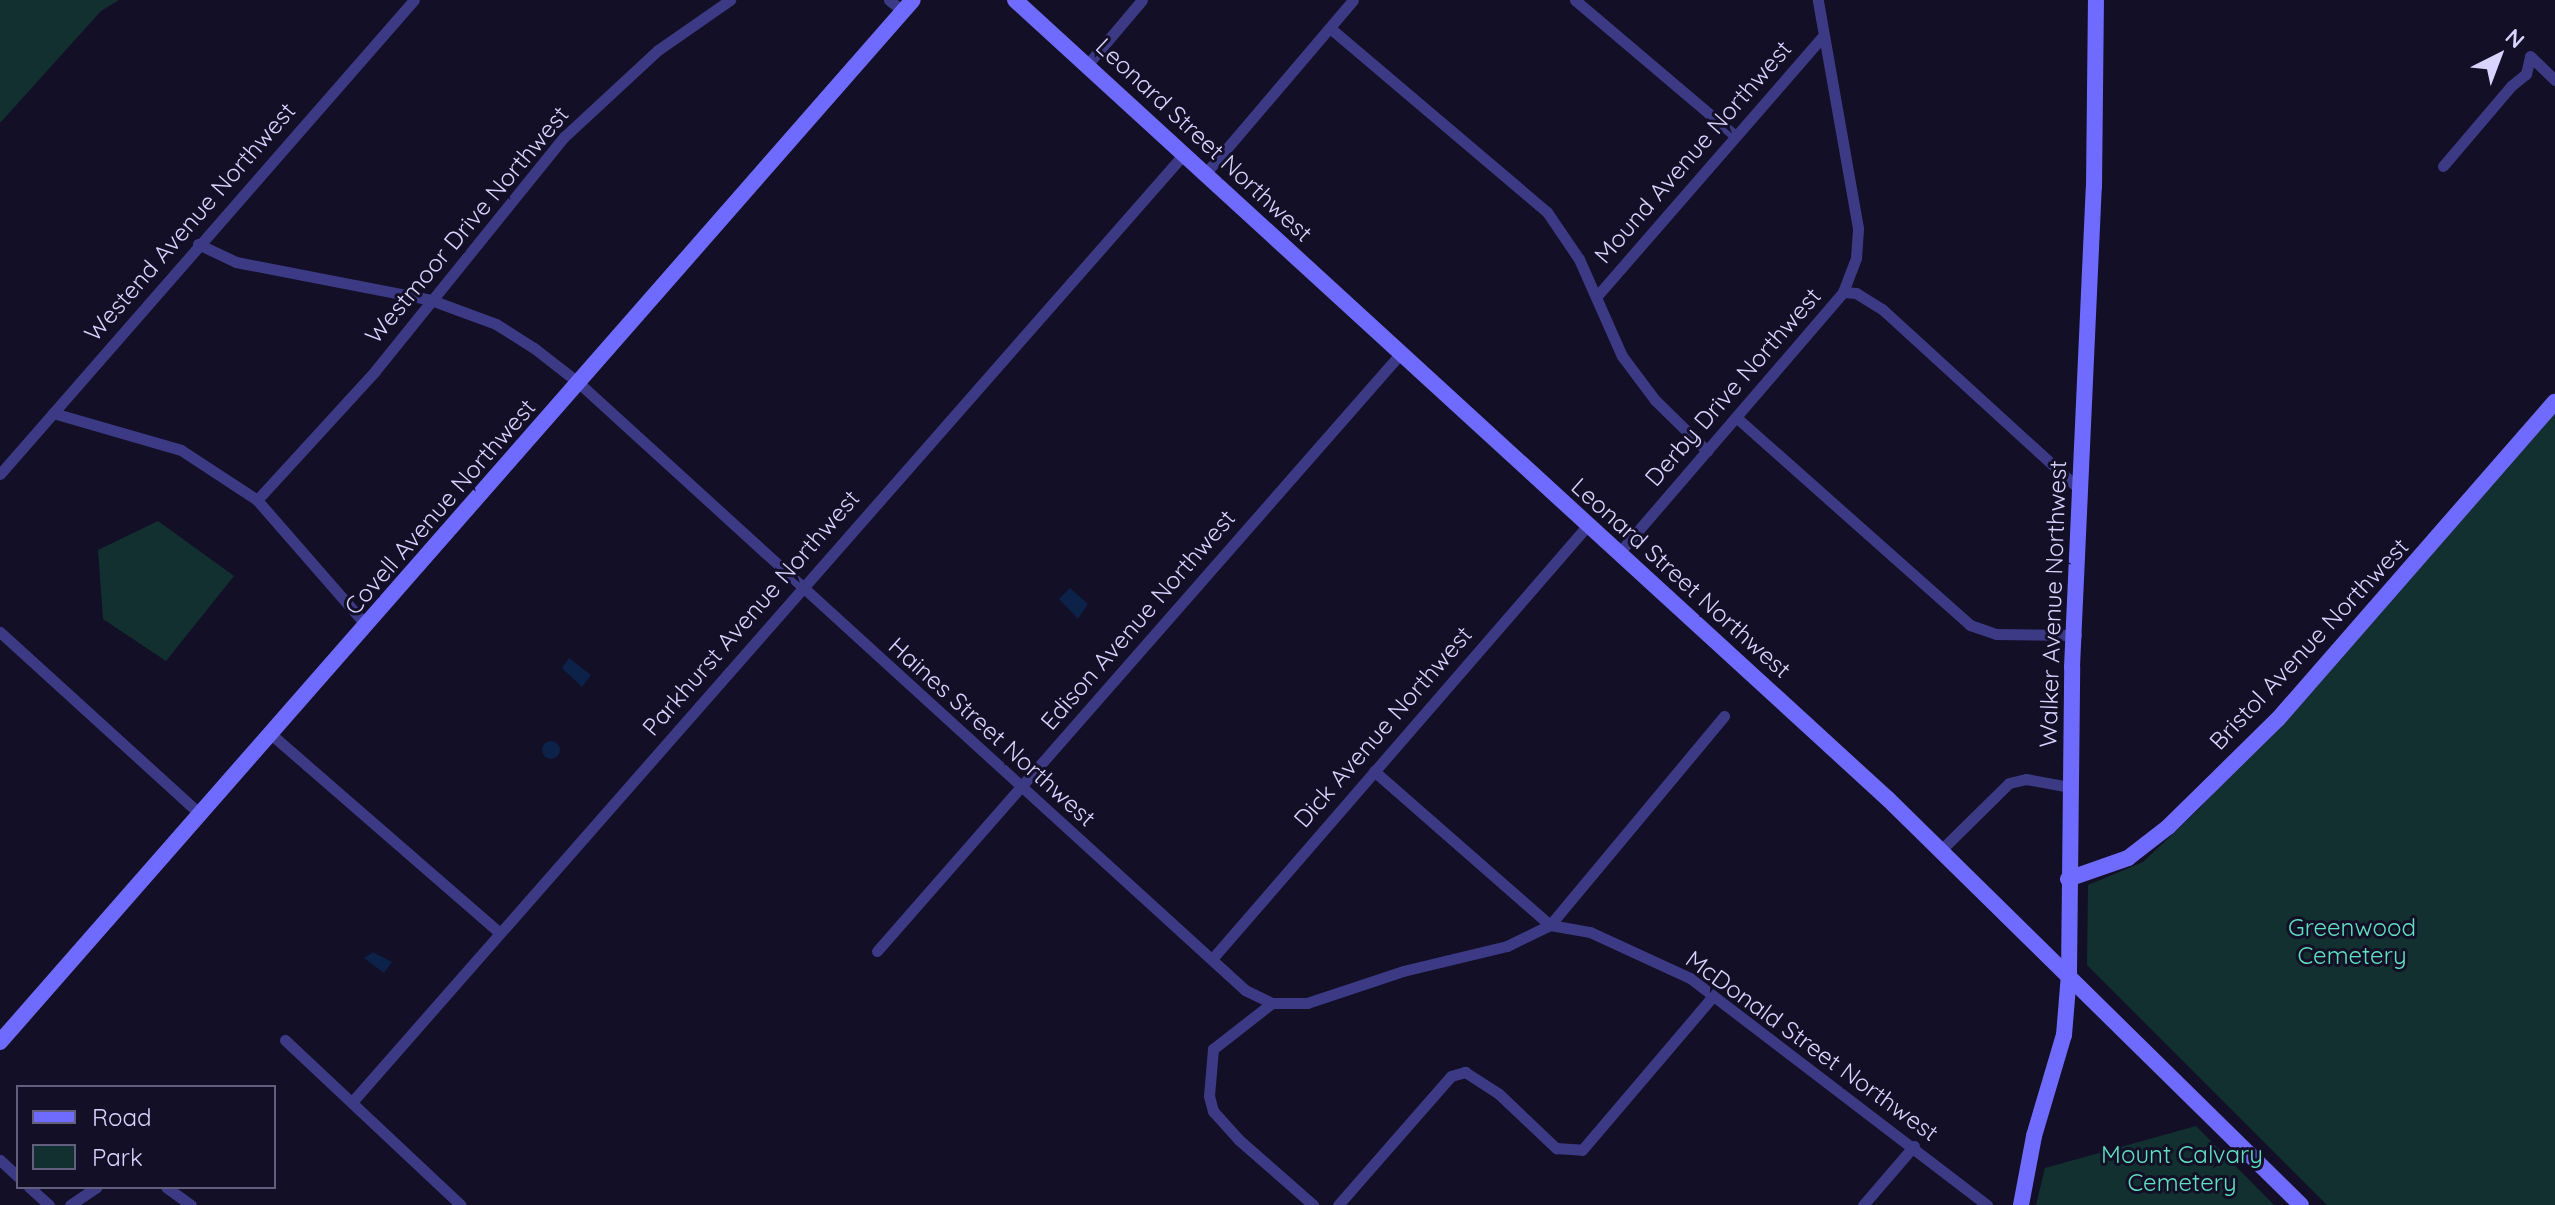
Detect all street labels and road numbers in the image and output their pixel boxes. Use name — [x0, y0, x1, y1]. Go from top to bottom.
street label: Leonard Street Northwest — [1090, 32, 1318, 248]
street label: Mound Avenue Northwest — [1588, 35, 1798, 269]
street label: Westend Avenue Northwest — [78, 97, 302, 347]
street label: Westmoor Drive Northwest — [359, 101, 575, 349]
street label: Derby Drive Northwest — [1639, 282, 1827, 492]
street label: Covell Avenue Northwest — [338, 393, 542, 621]
street label: Walker Avenue Northwest — [2034, 460, 2072, 748]
street label: Leonard Street Northwest — [1565, 472, 1797, 684]
street label: Parkhurst Avenue Northwest — [637, 484, 865, 742]
street label: Edison Avenue Northwest — [1035, 504, 1241, 736]
street label: Bristol Avenue Northwest — [2204, 532, 2414, 756]
street label: Dick Avenue Northwest — [1288, 621, 1478, 833]
street label: Haines Street Northwest — [883, 632, 1101, 832]
street label: McDonald Street Northwest — [1680, 945, 1944, 1147]

